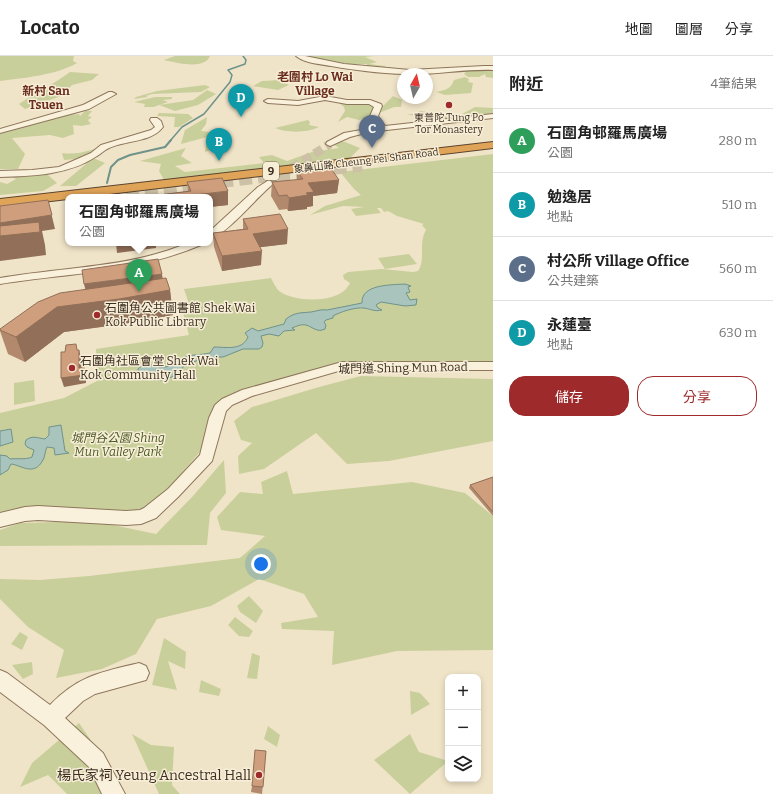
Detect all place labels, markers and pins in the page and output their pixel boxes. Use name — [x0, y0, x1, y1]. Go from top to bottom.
pin: D — [228, 84, 254, 117]
marker: 東普陀 Tung Po Tor Monastery — [444, 100, 454, 110]
place label: 東普陀 Tung Po Tor Monastery — [414, 112, 484, 136]
pin: C — [359, 115, 385, 148]
pin: B — [206, 128, 232, 161]
pin: A — [126, 259, 152, 292]
place label: 石圍角公共圖書館 Shek Wai Kok Public Library — [105, 301, 256, 329]
marker: 石圍角公共圖書館 Shek Wai Kok Public Library — [92, 310, 102, 320]
place label: 石圍角社區會堂 Shek Wai Kok Community Hall — [80, 354, 219, 382]
marker: 石圍角社區會堂 Shek Wai Kok Community Hall — [67, 363, 77, 373]
place label: 楊氏家祠 Yeung Ancestral Hall — [57, 767, 251, 784]
marker: 楊氏家祠 Yeung Ancestral Hall — [254, 770, 264, 780]

